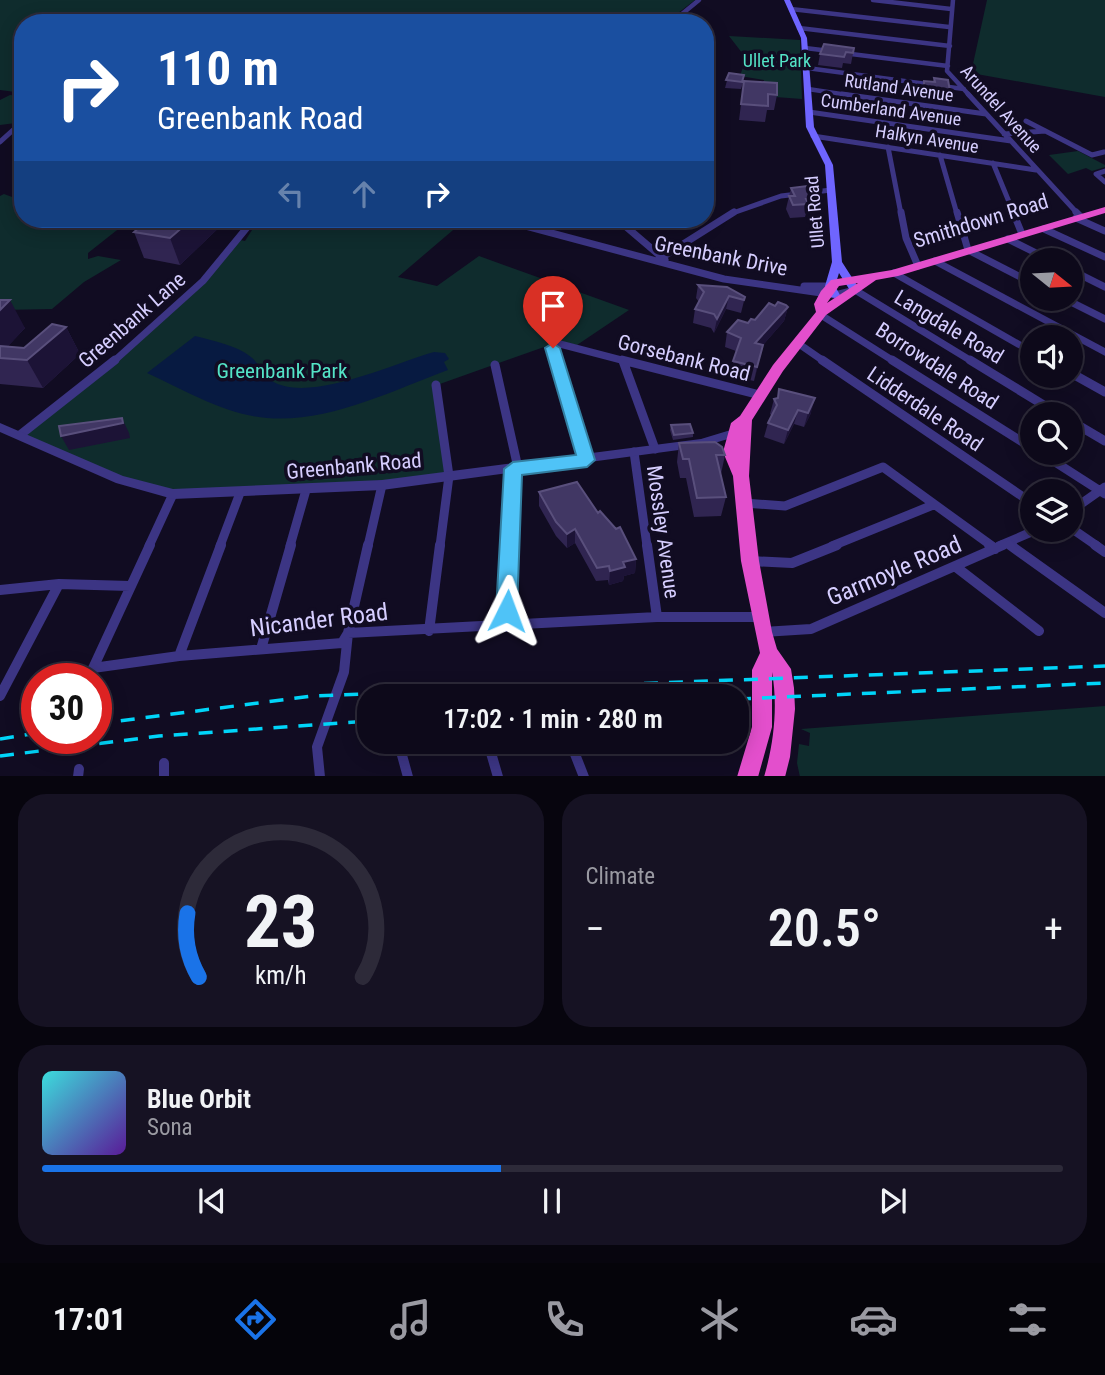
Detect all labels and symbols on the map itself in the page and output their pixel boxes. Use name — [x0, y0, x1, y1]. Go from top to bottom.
park label: Ullet Park — [743, 50, 811, 71]
street label: Arundel Avenue — [957, 60, 1046, 157]
street label: Rutland Avenue — [843, 69, 955, 106]
street label: Cumberland Avenue — [819, 89, 963, 130]
street label: Halkyn Avenue — [874, 120, 980, 157]
street label: Ullet Road — [801, 175, 828, 249]
street label: Smithdown Road — [911, 189, 1051, 253]
street label: Greenbank Drive — [652, 231, 790, 281]
north arrow — [1020, 248, 1083, 312]
street label: Greenbank Lane — [74, 267, 190, 373]
pin — [523, 276, 583, 348]
street label: Langdale Road — [890, 285, 1008, 369]
street label: Borrowdale Road — [871, 318, 1003, 414]
street label: Gorsebank Road — [615, 330, 753, 386]
park label: Greenbank Park — [217, 359, 348, 383]
street label: Lidderdale Road — [863, 362, 987, 456]
street label: Greenbank Road — [285, 448, 423, 484]
street label: Mossley Avenue — [642, 464, 684, 600]
street label: Garmoyle Road — [823, 530, 965, 612]
position arrow — [470, 574, 544, 648]
street label: Nicander Road — [248, 598, 390, 642]
speed limit sign: 30 — [21, 663, 112, 754]

